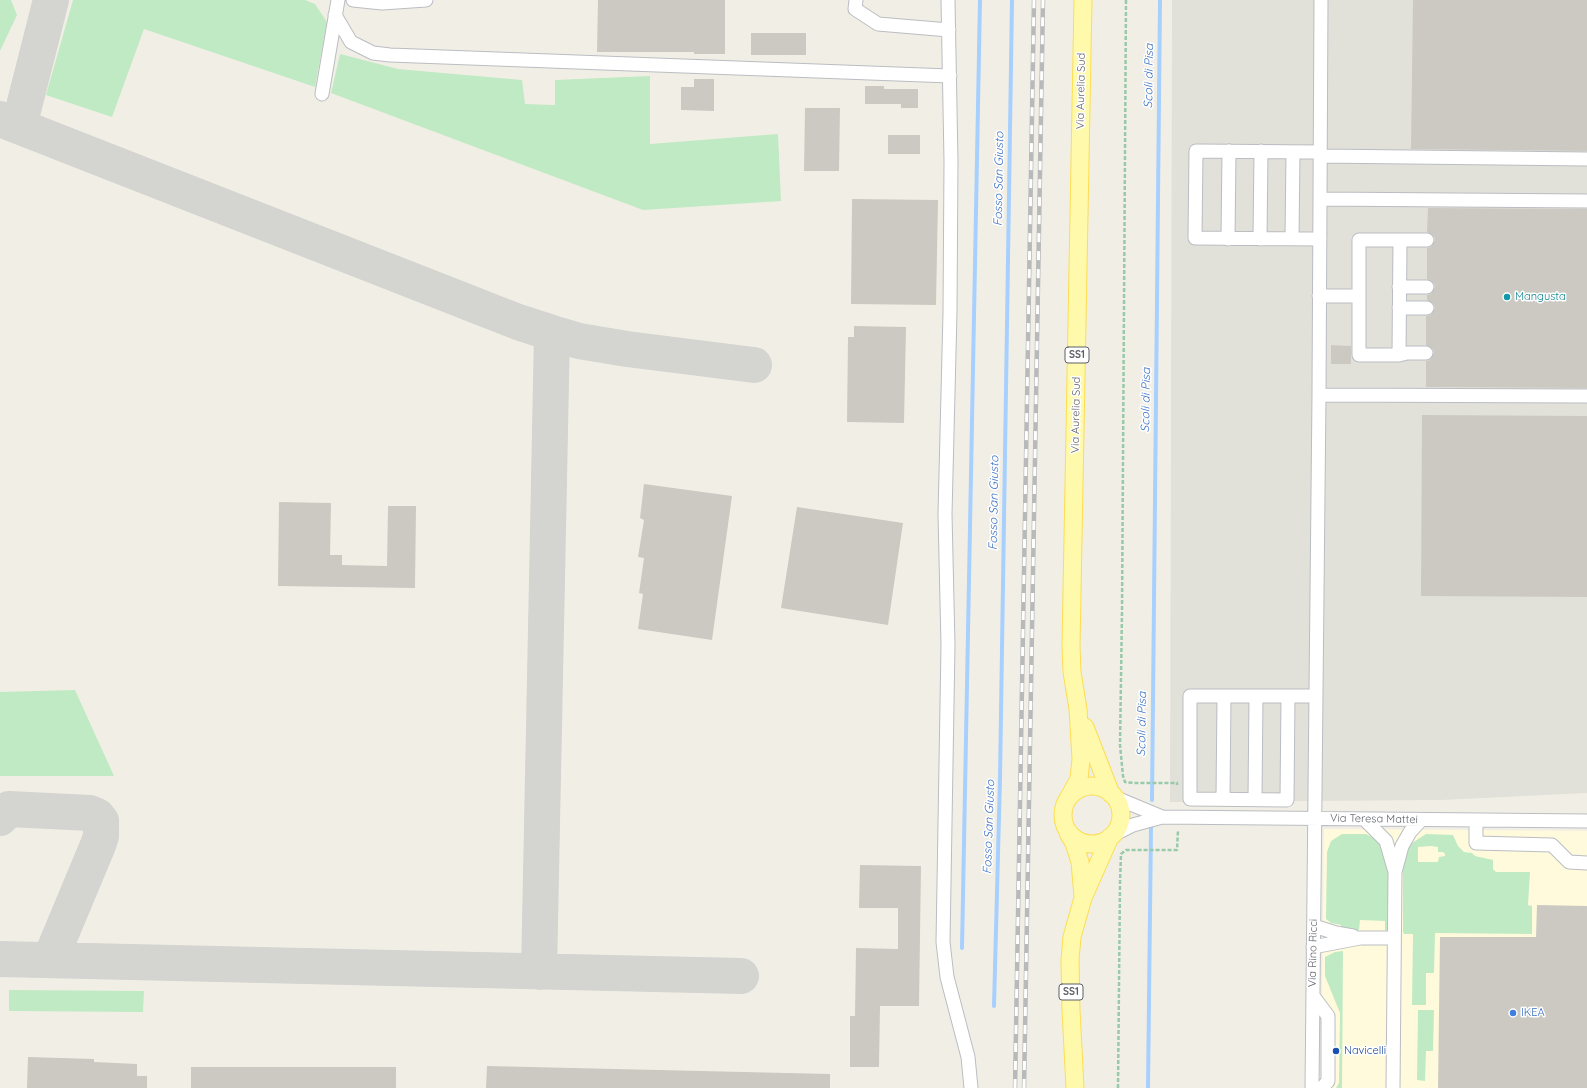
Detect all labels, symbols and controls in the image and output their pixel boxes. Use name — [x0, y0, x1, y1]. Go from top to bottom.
water label: Scoli di Pisa — [1141, 44, 1157, 108]
street label: Via Aurelia Sud — [1074, 53, 1088, 129]
water label: Fosso San Giusto — [991, 132, 1007, 226]
place label: Mangusta — [1515, 290, 1566, 304]
marker: Mangusta — [1502, 292, 1512, 302]
road number: SS1 — [1065, 347, 1089, 363]
water label: Scoli di Pisa — [1138, 368, 1154, 432]
street label: Via Aurelia Sud — [1069, 377, 1083, 453]
water label: Fosso San Giusto — [986, 456, 1002, 550]
water label: Scoli di Pisa — [1134, 692, 1150, 756]
water label: Fosso San Giusto — [980, 780, 998, 874]
street label: Via Teresa Mattei — [1330, 812, 1418, 826]
street label: Via Rino Ricci — [1306, 919, 1320, 987]
road number: SS1 — [1059, 984, 1083, 1000]
place label: IKEA — [1521, 1006, 1545, 1020]
marker: IKEA — [1508, 1008, 1518, 1018]
place label: Navicelli — [1344, 1044, 1386, 1058]
marker: Navicelli — [1331, 1046, 1341, 1056]

